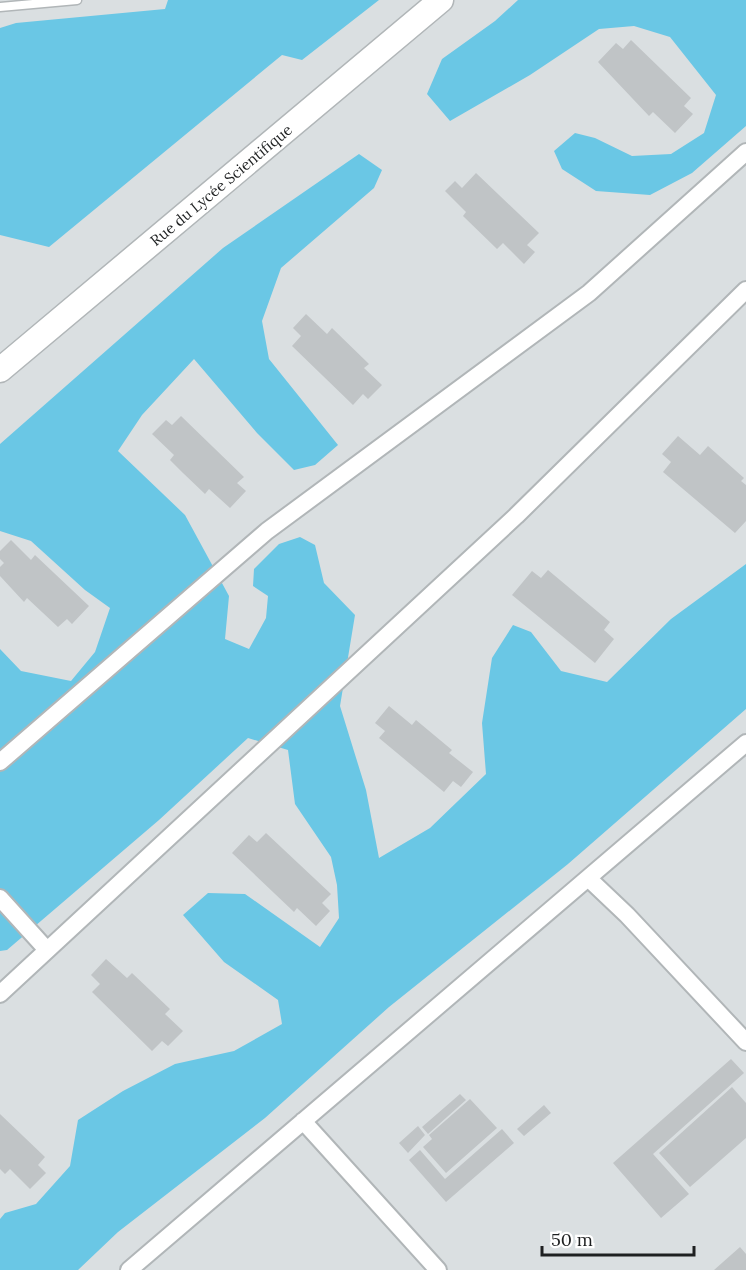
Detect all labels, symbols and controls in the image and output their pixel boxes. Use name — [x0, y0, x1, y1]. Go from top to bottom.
street label: Rue du Lycée Scientifique — [146, 120, 296, 250]
scale bar — [542, 1219, 694, 1257]
text: 50 m — [551, 1228, 593, 1251]

